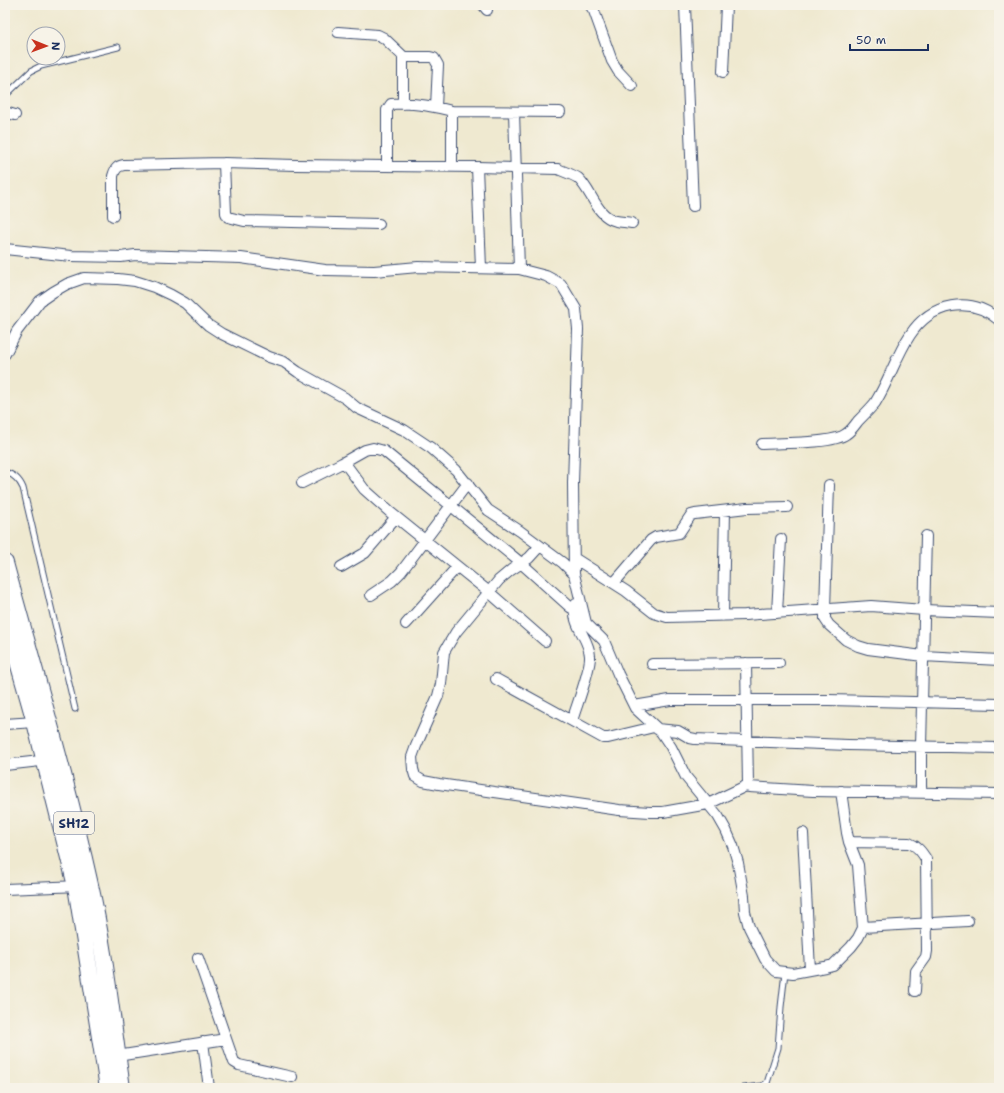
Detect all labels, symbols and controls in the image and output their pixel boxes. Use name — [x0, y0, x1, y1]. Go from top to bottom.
north arrow — [26, 26, 66, 66]
scale bar — [850, 26, 928, 52]
text: 50 m — [856, 32, 886, 48]
text: N — [48, 42, 63, 51]
road number: SH12 — [54, 812, 94, 834]

